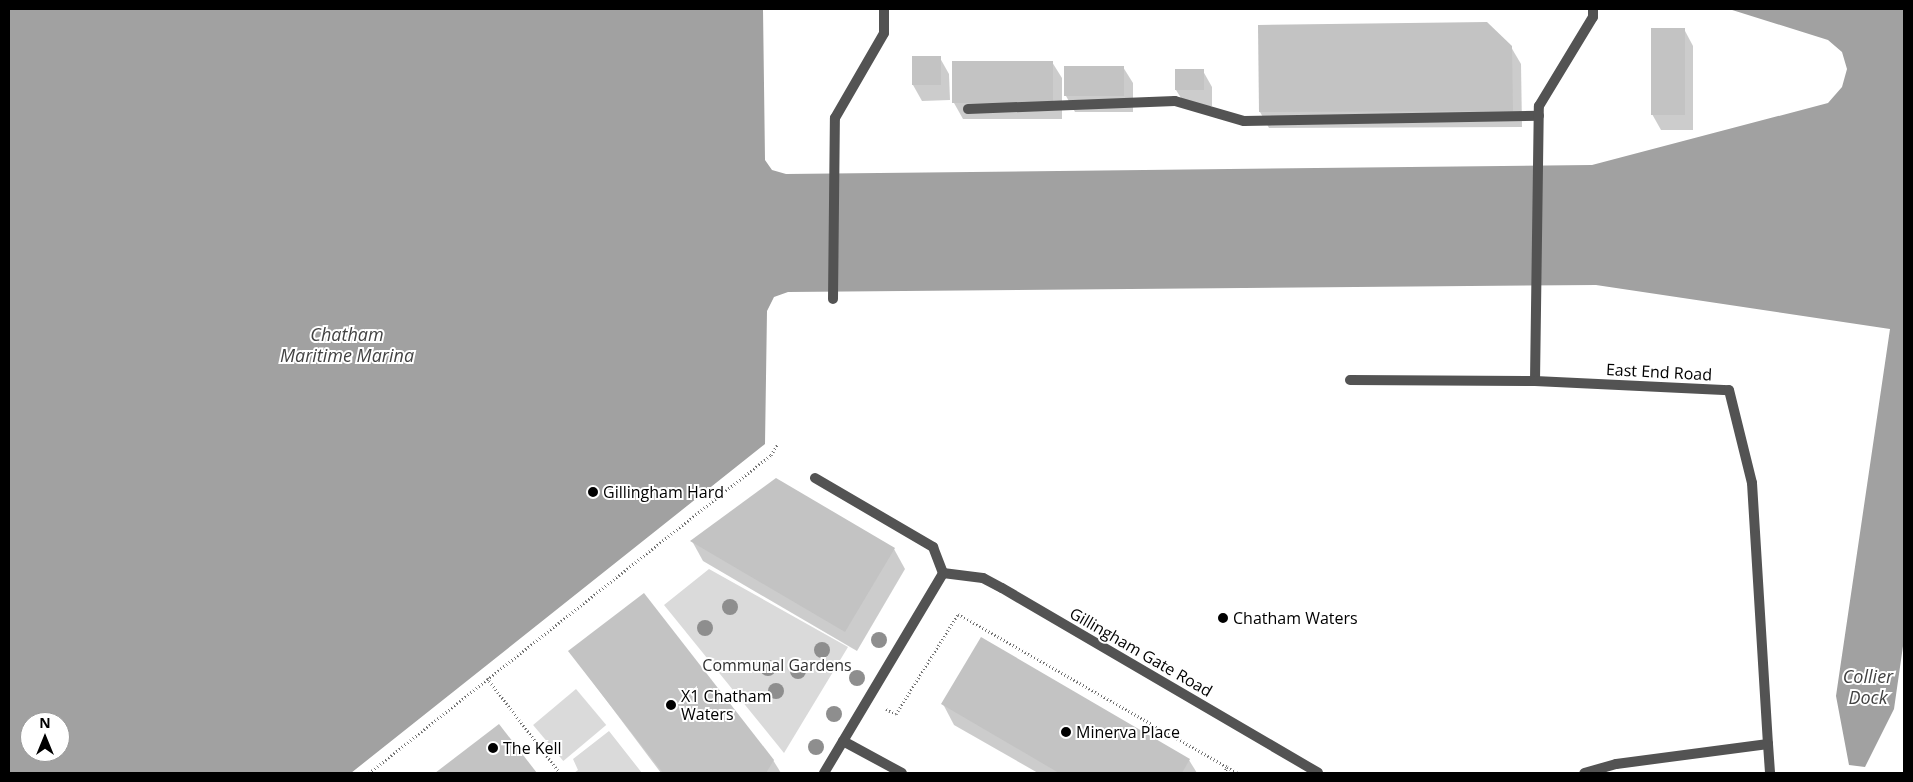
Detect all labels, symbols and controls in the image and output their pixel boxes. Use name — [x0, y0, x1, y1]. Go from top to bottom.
water label: Chatham Maritime Marina — [280, 324, 414, 366]
street label: East End Road — [1606, 360, 1712, 384]
place label: Gillingham Hard — [603, 482, 724, 502]
marker: Gillingham Hard — [587, 486, 599, 498]
street label: Gillingham Gate Road — [1066, 603, 1216, 701]
place label: Chatham Waters — [1233, 608, 1358, 628]
marker: Chatham Waters — [1217, 612, 1229, 624]
park label: Communal Gardens — [702, 655, 852, 675]
water label: Collier Dock — [1843, 666, 1893, 709]
place label: X1 Chatham Waters — [681, 686, 772, 724]
marker: X1 Chatham Waters — [665, 699, 677, 711]
north arrow — [20, 712, 70, 762]
text: N — [39, 713, 51, 732]
place label: Minerva Place — [1076, 722, 1180, 742]
marker: Minerva Place — [1060, 726, 1072, 738]
place label: The Kell — [503, 738, 562, 758]
marker: The Kell — [487, 742, 499, 754]

